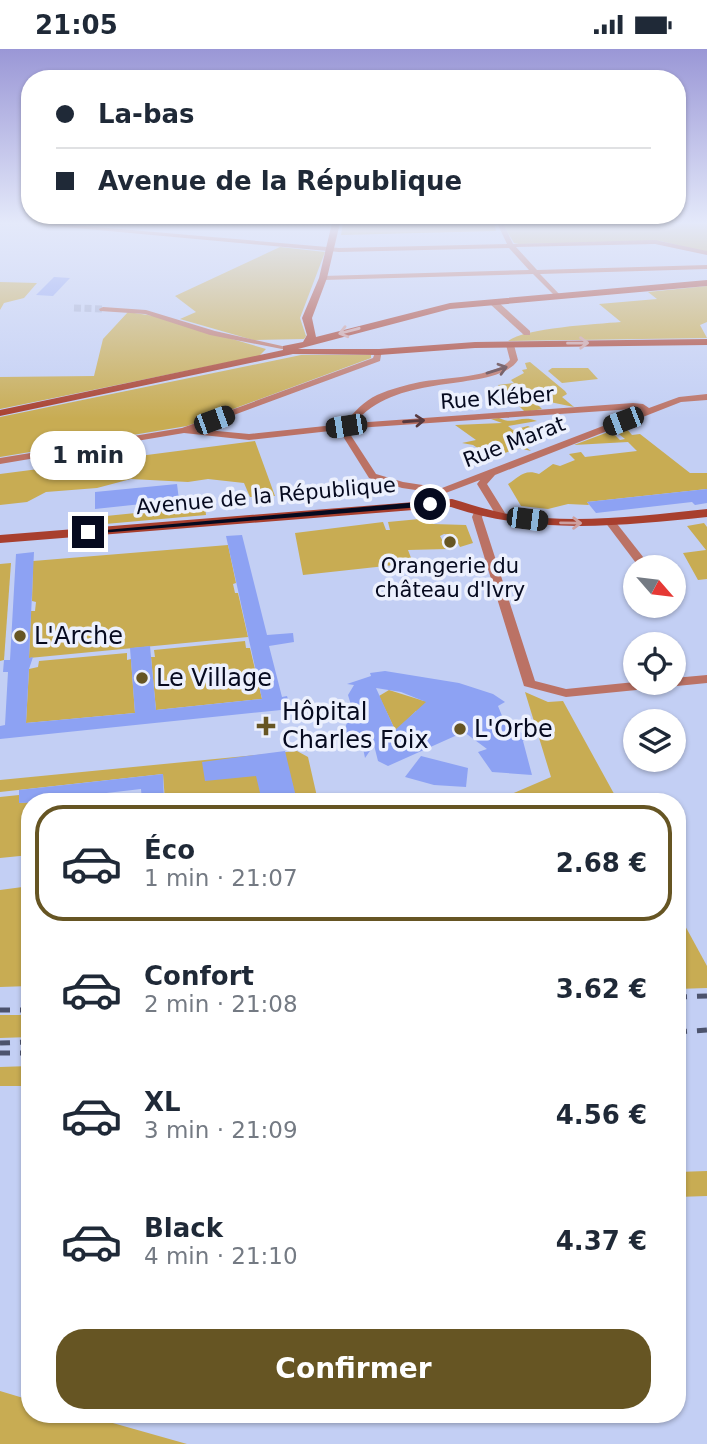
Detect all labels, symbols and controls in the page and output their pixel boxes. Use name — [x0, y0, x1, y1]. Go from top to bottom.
text: 21:05 — [35, 10, 118, 40]
text: La-bas — [98, 99, 195, 129]
text: Avenue de la République — [98, 166, 462, 196]
one-way arrow — [338, 326, 360, 339]
one-way arrow — [566, 336, 589, 350]
one-way arrow — [486, 362, 508, 375]
street label: Rue Kléber — [439, 382, 555, 414]
car — [191, 403, 238, 437]
car — [600, 404, 647, 438]
car — [324, 412, 369, 440]
street label: Rue Marat — [460, 412, 568, 472]
one-way arrow — [403, 414, 425, 427]
callout: 1 min — [30, 431, 146, 479]
text: 1 min — [52, 442, 124, 468]
street label: Avenue de la République — [135, 473, 397, 519]
route start — [414, 488, 446, 520]
car — [505, 506, 550, 532]
route end — [72, 516, 104, 548]
one-way arrow — [559, 516, 582, 529]
marker: Orangerie du château d'Ivry — [442, 534, 458, 550]
place label: Orangerie du château d'Ivry — [375, 554, 525, 602]
north arrow — [623, 555, 686, 618]
map controls — [623, 555, 686, 772]
place label: L'Arche — [34, 622, 123, 650]
marker: L'Arche — [12, 628, 28, 644]
button: locate — [623, 632, 686, 695]
place label: Le Village — [156, 664, 272, 692]
marker: Le Village — [134, 670, 150, 686]
place label: Hôpital Charles Foix — [282, 698, 429, 754]
button: layers — [623, 709, 686, 772]
place label: L'Orbe — [474, 715, 553, 743]
marker: Hôpital Charles Foix — [256, 716, 276, 736]
marker: L'Orbe — [452, 721, 468, 737]
icon: car — [60, 832, 123, 895]
text: Éco — [144, 835, 195, 865]
text: 2.68 € — [556, 848, 647, 878]
text: 1 min · 21:07 — [144, 865, 298, 891]
icon: car — [60, 958, 123, 1021]
text: Confort — [144, 961, 254, 991]
text: 3.62 € — [556, 974, 647, 1004]
text: 2 min · 21:08 — [144, 991, 298, 1017]
icon: car — [60, 1084, 123, 1147]
text: XL — [144, 1087, 181, 1117]
text: 4.56 € — [556, 1100, 647, 1130]
text: 3 min · 21:09 — [144, 1117, 298, 1143]
icon: car — [60, 1210, 123, 1273]
text: Black — [144, 1213, 223, 1243]
text: 4.37 € — [556, 1226, 647, 1256]
text: 4 min · 21:10 — [144, 1243, 298, 1269]
button: Confirmer — [56, 1329, 651, 1409]

